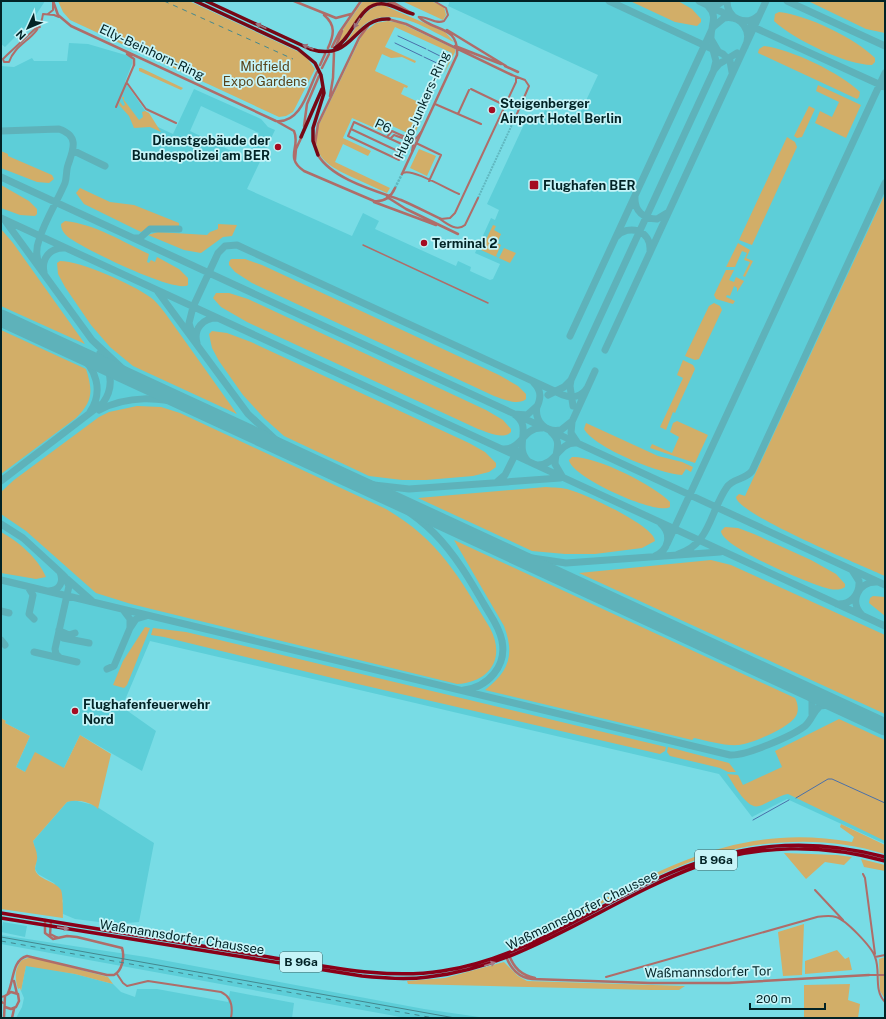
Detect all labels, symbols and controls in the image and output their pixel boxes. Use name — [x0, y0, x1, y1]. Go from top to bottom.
north arrow — [8, 8, 48, 48]
one-way arrow — [353, 18, 361, 28]
street label: Elly-Beinhorn-Ring — [97, 21, 207, 83]
one-way arrow — [255, 23, 267, 29]
text: N — [14, 28, 28, 42]
one-way arrow — [302, 44, 313, 50]
street label: Hugo-Junkers-Ring — [391, 49, 453, 161]
park label: Midfield Expo Gardens — [223, 59, 307, 89]
place label: Steigenberger Airport Hotel Berlin — [500, 96, 622, 126]
marker: Steigenberger Airport Hotel Berlin — [487, 105, 497, 115]
street label: P6 — [372, 116, 394, 136]
place label: Dienstgebäude der Bundespolizei am BER — [132, 133, 271, 163]
marker: Dienstgebäude der Bundespolizei am BER — [273, 142, 283, 152]
place label: Flughafen BER — [543, 178, 636, 193]
marker: Flughafen BER — [528, 179, 540, 191]
place label: Terminal 2 — [432, 236, 498, 251]
marker: Terminal 2 — [419, 238, 429, 248]
place label: Flughafenfeuerwehr Nord — [83, 697, 211, 727]
marker: Flughafenfeuerwehr Nord — [70, 706, 80, 716]
road number: B 96a — [695, 850, 737, 870]
street label: Waßmannsdorfer Chaussee — [504, 867, 660, 953]
street label: Waßmannsdorfer Chaussee — [99, 917, 265, 957]
one-way arrow — [57, 925, 69, 931]
road number: B 96a — [280, 952, 322, 972]
one-way arrow — [484, 961, 496, 967]
street label: Waßmannsdorfer Tor — [644, 963, 772, 981]
scale bar — [750, 985, 825, 1011]
text: 200 m — [756, 992, 791, 1006]

